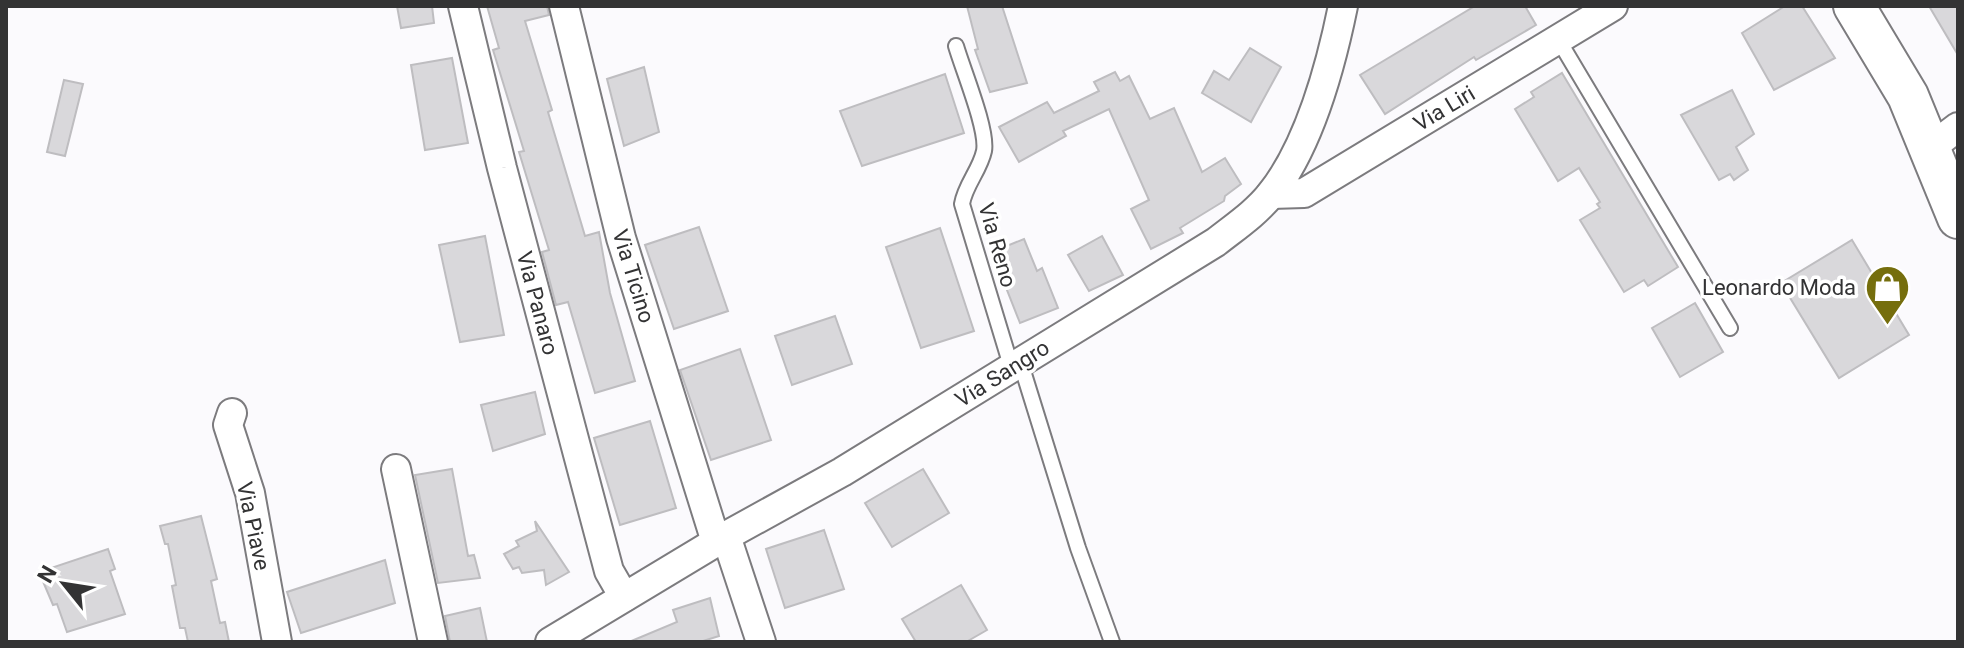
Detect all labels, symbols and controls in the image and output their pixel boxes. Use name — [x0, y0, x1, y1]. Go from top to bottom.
street label: Via Liri — [1409, 81, 1479, 136]
street label: Via Reno — [974, 200, 1021, 290]
street label: Via Ticino — [607, 226, 660, 326]
street label: Via Panaro — [512, 248, 563, 358]
shop icon: Leonardo Moda — [1863, 263, 1911, 326]
place label: Leonardo Moda — [1702, 275, 1856, 300]
street label: Via Sangro — [951, 335, 1054, 412]
street label: Via Piave — [232, 479, 275, 573]
north arrow — [24, 544, 104, 624]
text: N — [32, 561, 62, 587]

